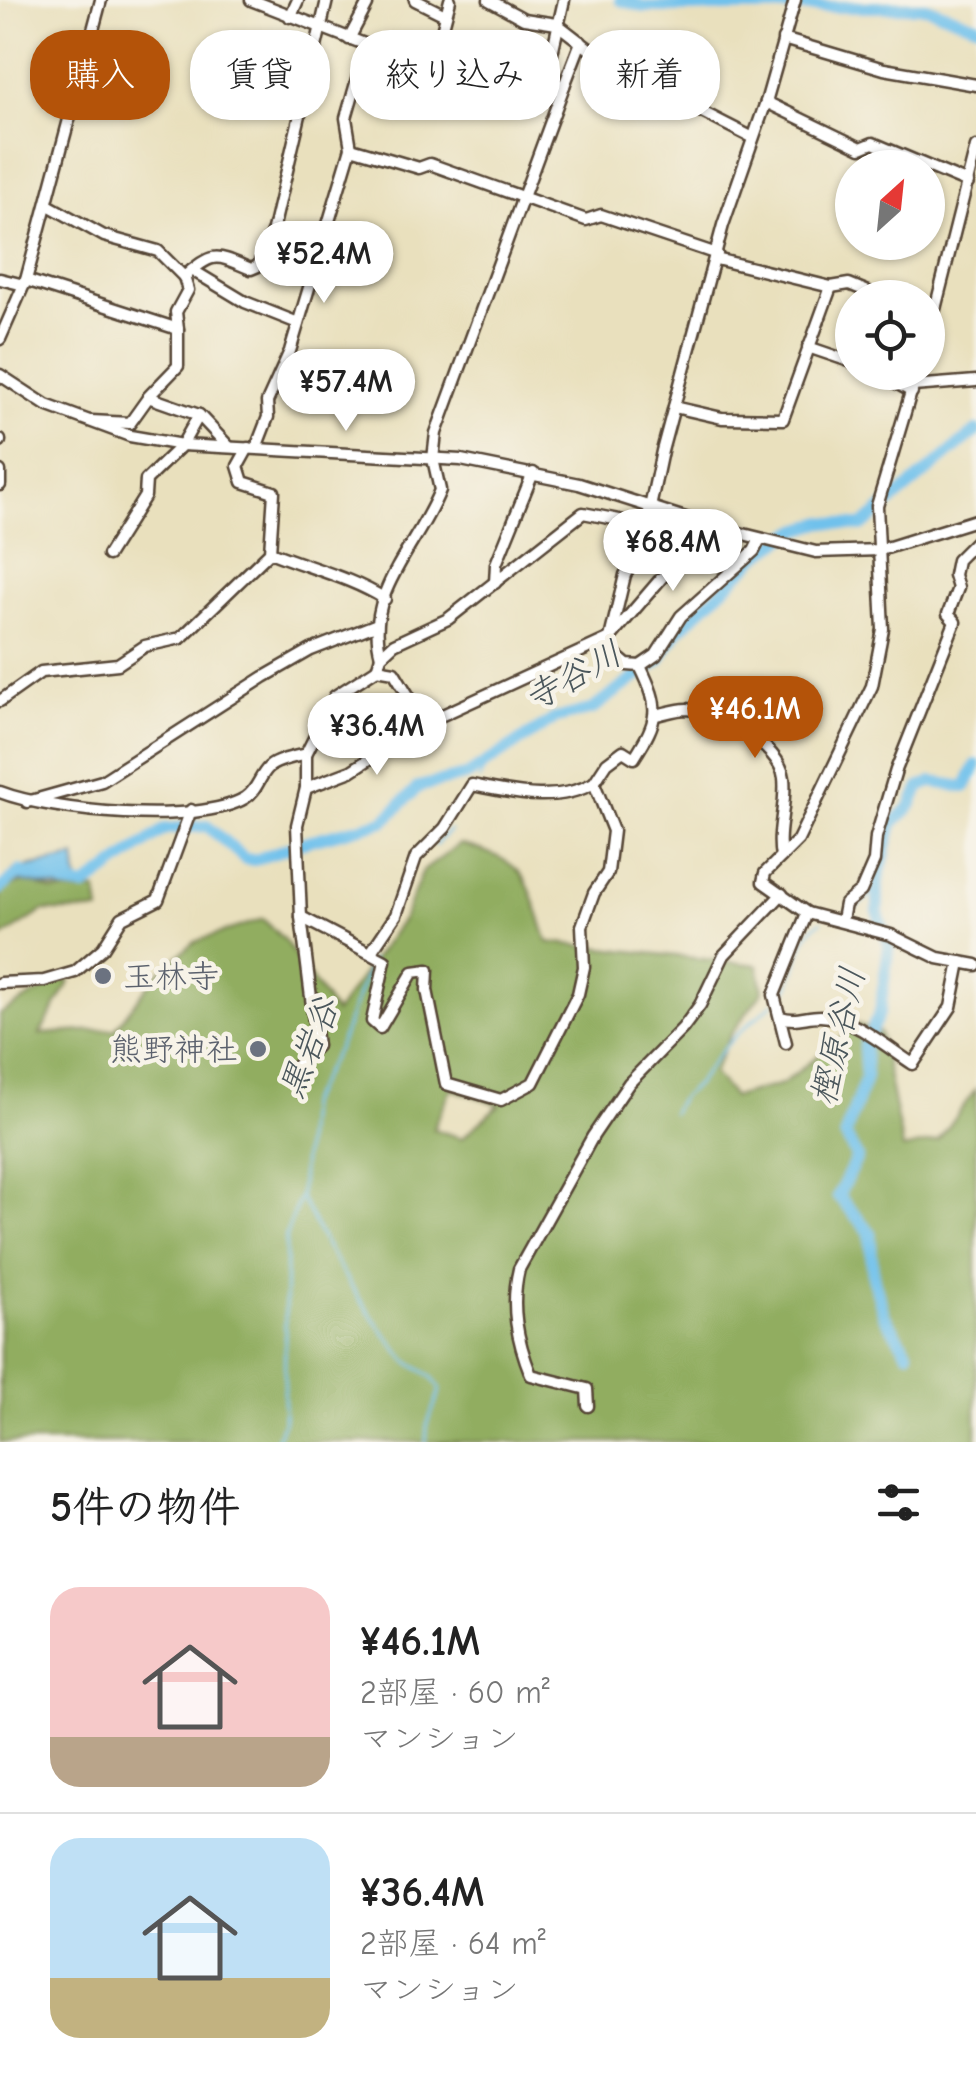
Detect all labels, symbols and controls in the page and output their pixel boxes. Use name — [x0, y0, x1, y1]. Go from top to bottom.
chip: 購入 — [30, 30, 170, 120]
chip: 賃貸 — [190, 30, 330, 120]
chip: 絞り込み — [350, 30, 560, 120]
chip: 新着 — [580, 30, 720, 120]
north arrow — [835, 150, 945, 260]
map controls — [835, 150, 945, 390]
pin: ¥52.4M — [243, 221, 405, 306]
text: ¥52.4M — [276, 235, 372, 272]
button: locate — [835, 280, 945, 390]
pin: ¥57.4M — [265, 349, 427, 434]
text: ¥57.4M — [299, 363, 393, 400]
pin: ¥68.4M — [592, 509, 754, 594]
text: ¥68.4M — [625, 523, 721, 560]
water label: 寺谷川 — [517, 633, 629, 719]
pin: ¥46.1M — [674, 676, 836, 761]
text: ¥46.1M — [709, 690, 801, 727]
pin: ¥36.4M — [296, 693, 458, 778]
text: ¥36.4M — [330, 707, 424, 744]
place label: 玉林寺 — [123, 958, 219, 995]
water label: 樫原谷川 — [802, 963, 874, 1109]
marker: 玉林寺 — [92, 965, 114, 987]
water label: 黒岩谷 — [270, 991, 348, 1104]
place label: 熊野神社 — [110, 1031, 238, 1068]
marker: 熊野神社 — [247, 1038, 269, 1060]
icon: filters — [871, 1475, 926, 1530]
text: 5件の物件 — [50, 1483, 240, 1532]
text: ¥46.1M — [360, 1617, 480, 1666]
icon: home — [130, 1627, 250, 1747]
text: 2部屋 · 60 m² — [360, 1674, 550, 1711]
text: マンション — [360, 1720, 519, 1757]
text: ¥36.4M — [360, 1868, 485, 1917]
icon: home — [130, 1878, 250, 1998]
text: 2部屋 · 64 m² — [360, 1925, 546, 1962]
text: マンション — [360, 1971, 519, 2008]

